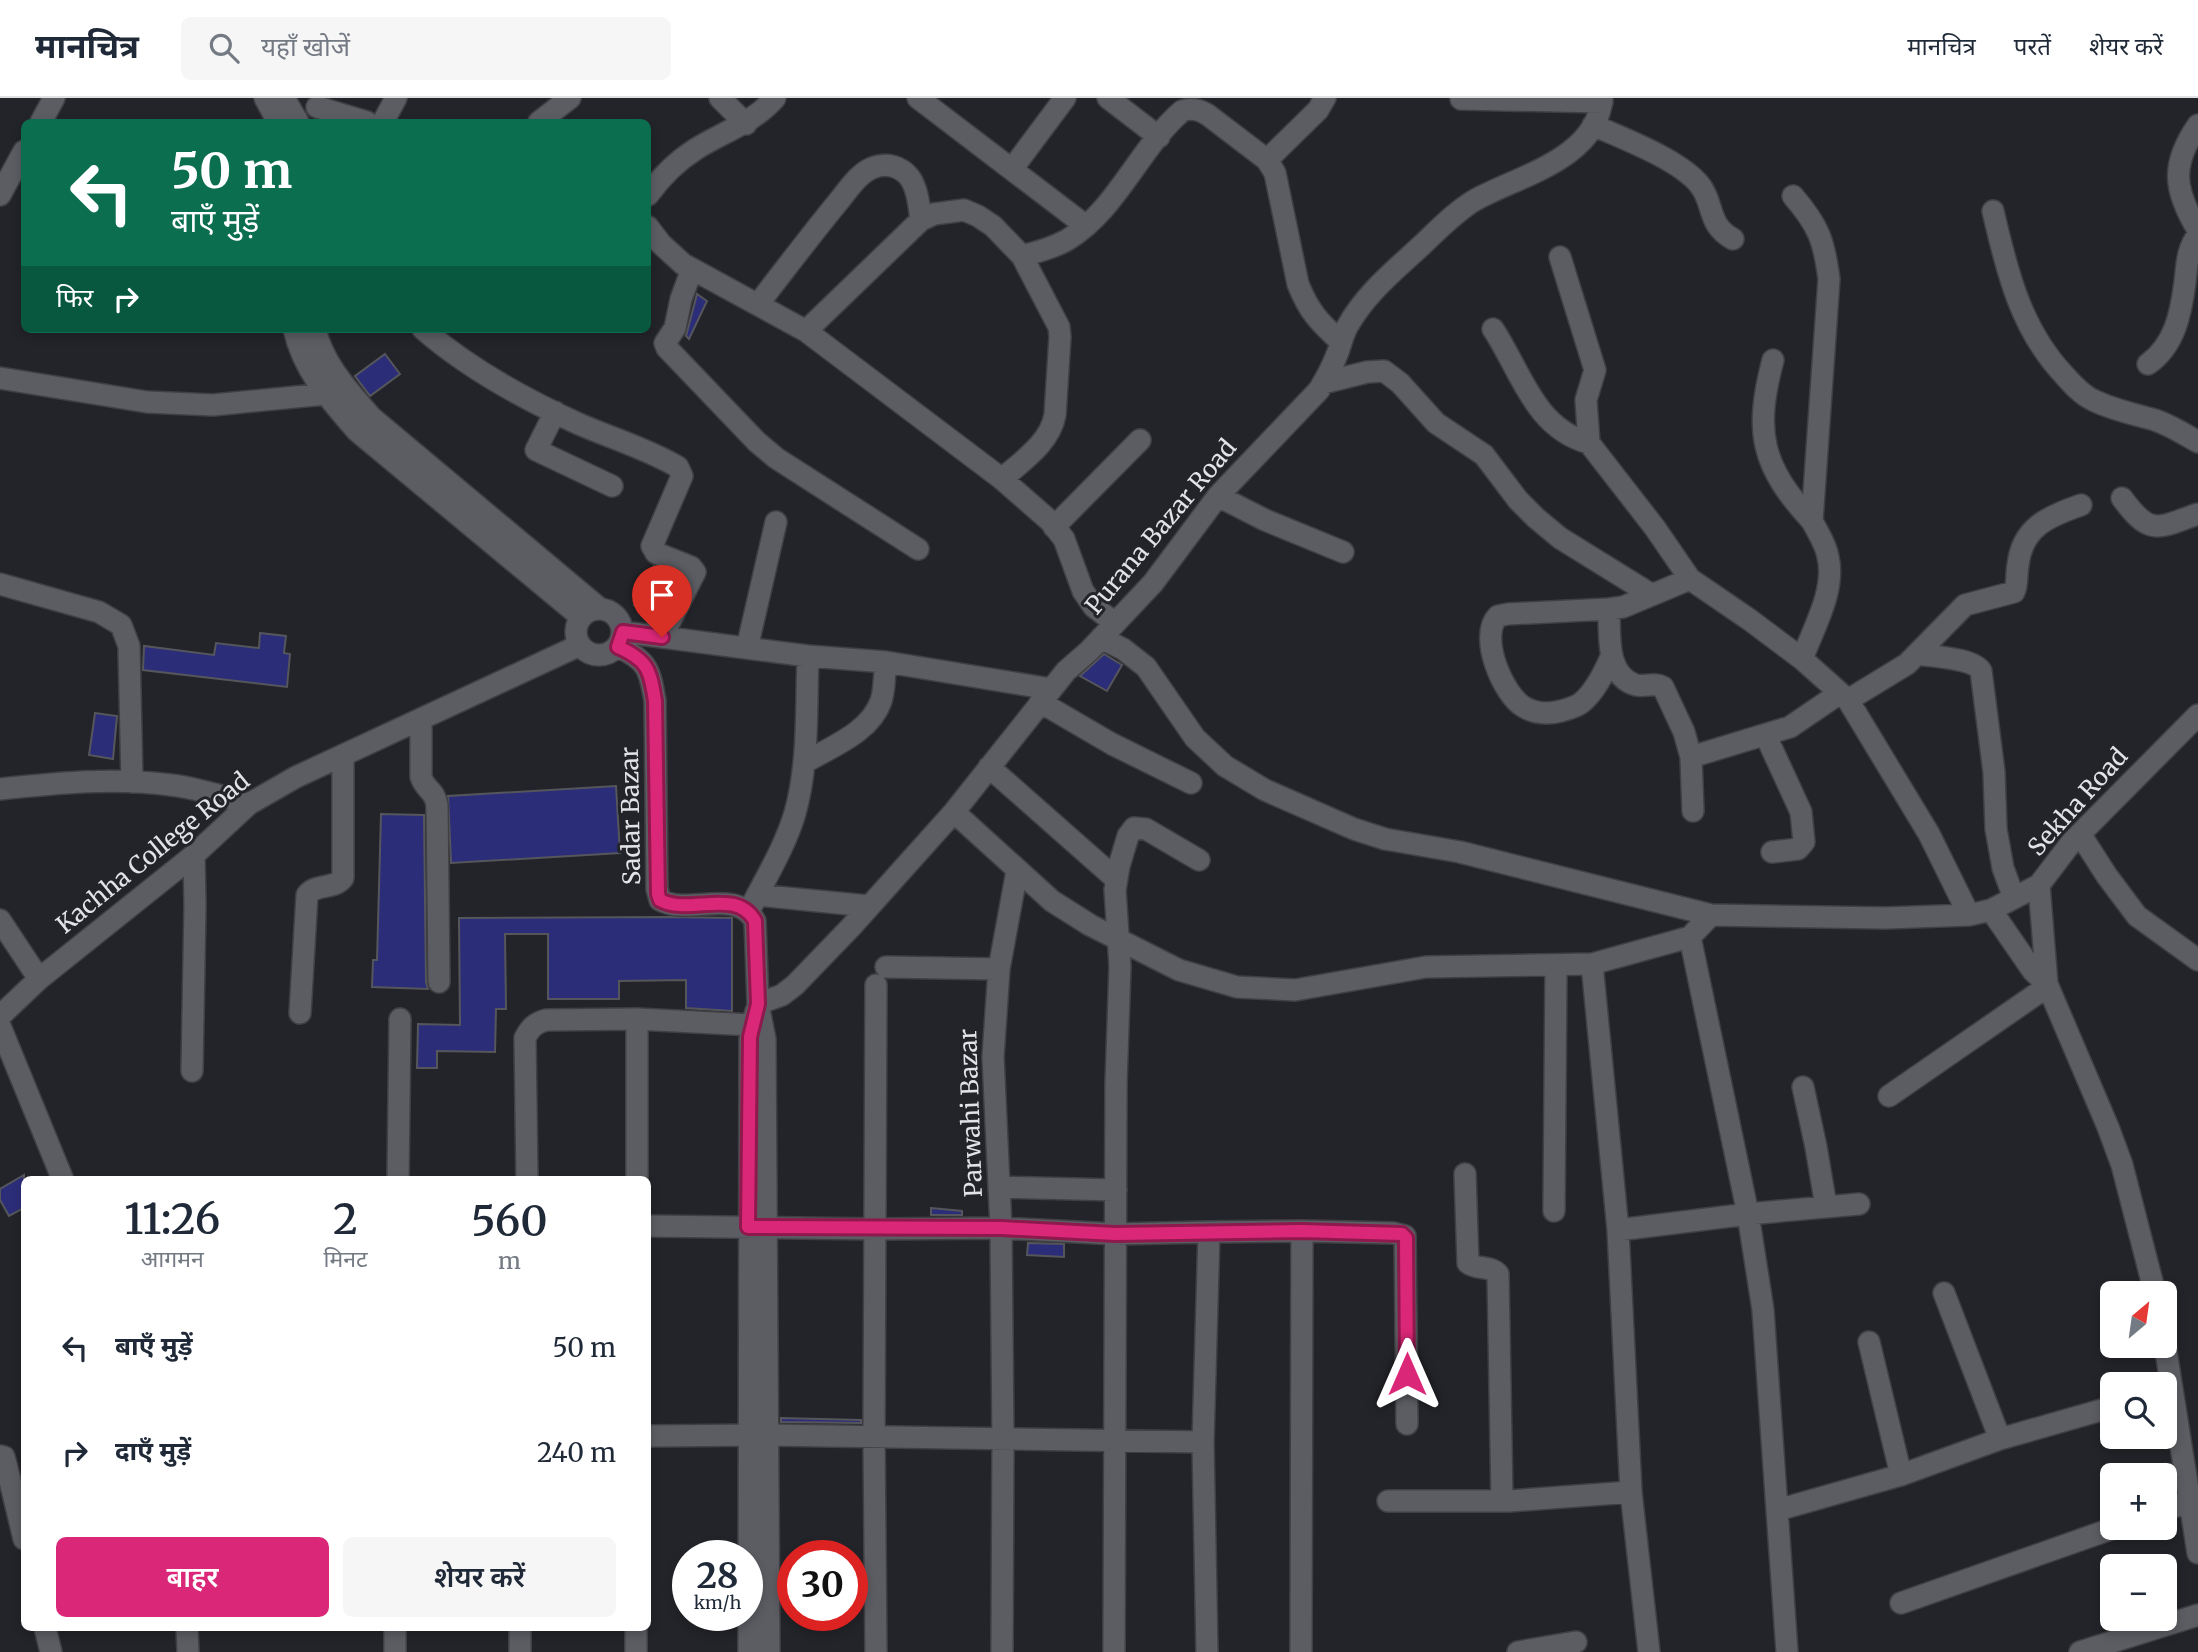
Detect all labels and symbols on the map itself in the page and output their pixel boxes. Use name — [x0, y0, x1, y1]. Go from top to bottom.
street label: Purana Bazar Road — [1078, 433, 1243, 621]
pin — [632, 565, 692, 637]
street label: Sekha Road — [2021, 741, 2134, 862]
street label: Sadar Bazar — [614, 746, 647, 886]
street label: Kachha College Road — [50, 765, 256, 940]
street label: Parwahi Bazar — [952, 1028, 989, 1198]
north arrow — [2100, 1281, 2177, 1358]
position arrow — [1370, 1337, 1444, 1411]
speed limit sign: 30 — [777, 1540, 868, 1631]

